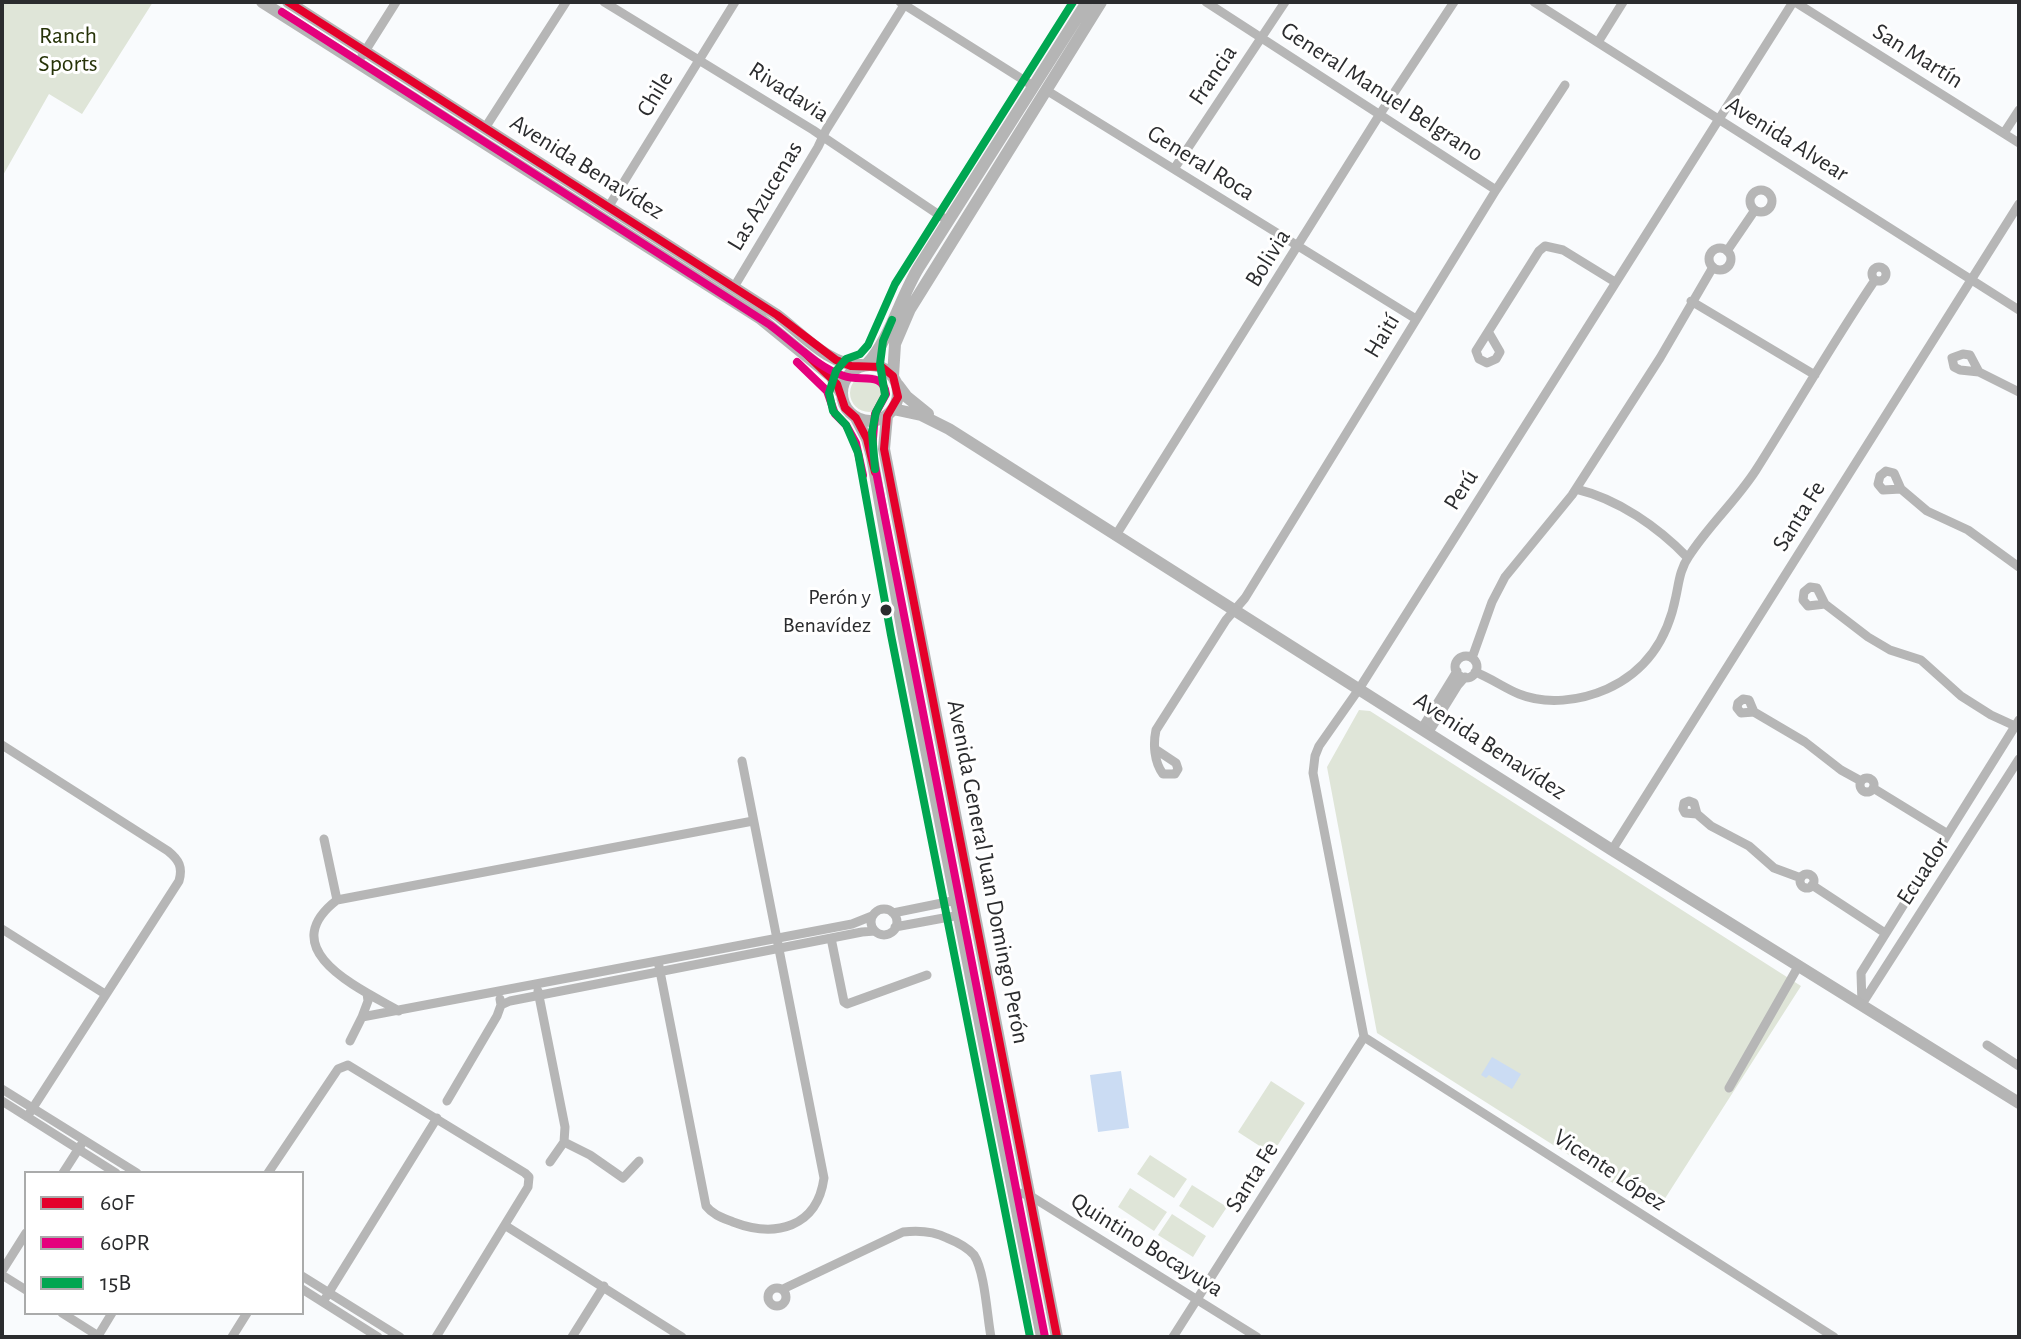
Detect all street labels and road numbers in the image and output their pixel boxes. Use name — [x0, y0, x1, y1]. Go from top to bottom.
street label: General Manuel Belgrano — [1275, 16, 1489, 168]
street label: San Martín — [1867, 17, 1969, 95]
street label: Francia — [1182, 39, 1244, 111]
street label: Rivadavia — [743, 55, 835, 129]
street label: Chile — [630, 66, 680, 122]
street label: Avenida Alvear — [1720, 90, 1854, 188]
street label: Avenida Benavídez — [505, 108, 669, 226]
street label: General Roca — [1142, 119, 1260, 207]
street label: Las Azucenas — [721, 136, 809, 256]
street label: Bolivia — [1239, 224, 1297, 292]
street label: Haití — [1358, 309, 1406, 363]
street label: Perú — [1438, 464, 1484, 516]
street label: Santa Fe — [1766, 476, 1832, 556]
street label: Avenida Benavídez — [1408, 686, 1572, 806]
street label: Avenida General Juan Domingo Perón — [941, 698, 1035, 1046]
street label: Ecuador — [1890, 832, 1956, 910]
street label: Vicente López — [1548, 1123, 1672, 1217]
street label: Santa Fe — [1219, 1137, 1285, 1217]
street label: Quintino Bocayuva — [1065, 1187, 1229, 1303]

